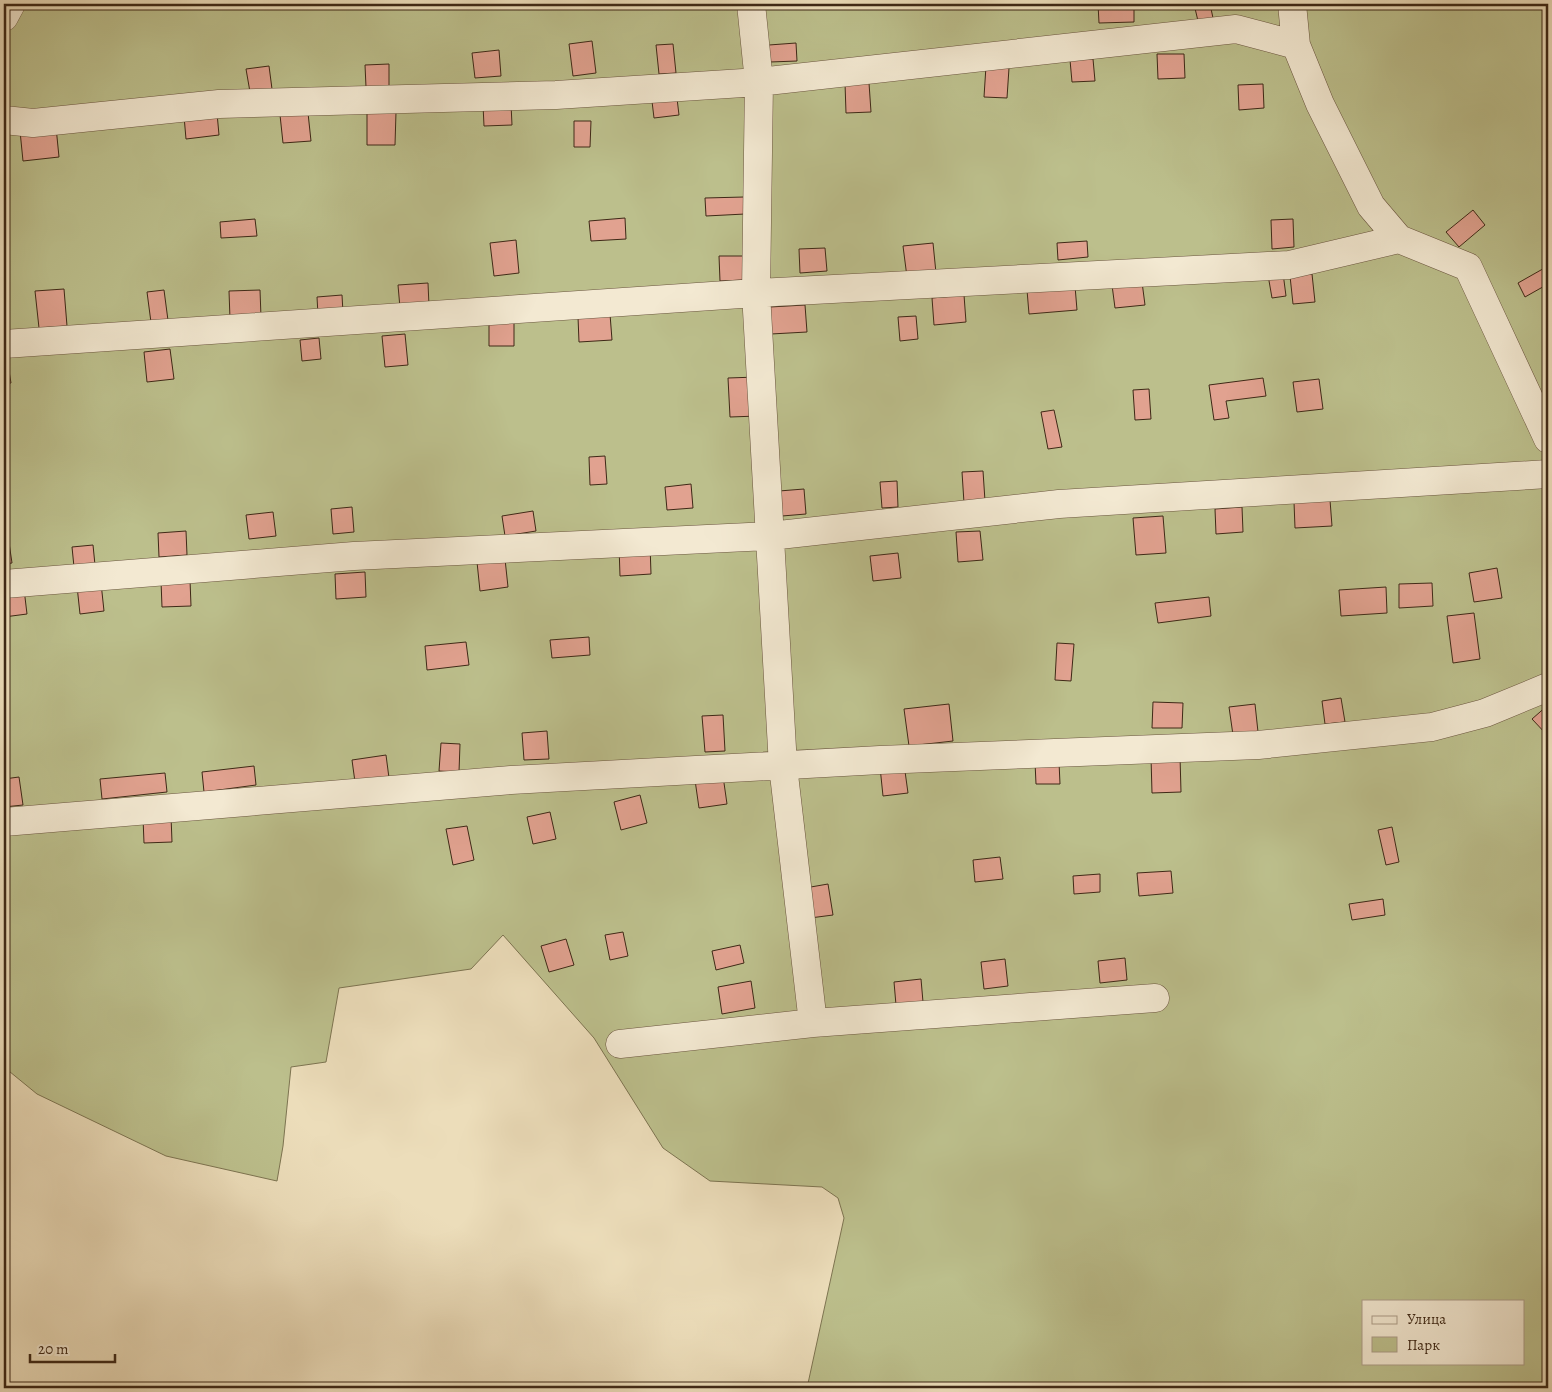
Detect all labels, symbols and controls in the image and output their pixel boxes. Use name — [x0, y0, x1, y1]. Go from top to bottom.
legend — [1362, 1300, 1524, 1364]
text: Улица — [1407, 1309, 1446, 1329]
scale bar — [30, 1332, 115, 1364]
text: Парк — [1407, 1335, 1440, 1355]
text: 20 m — [38, 1339, 69, 1359]

